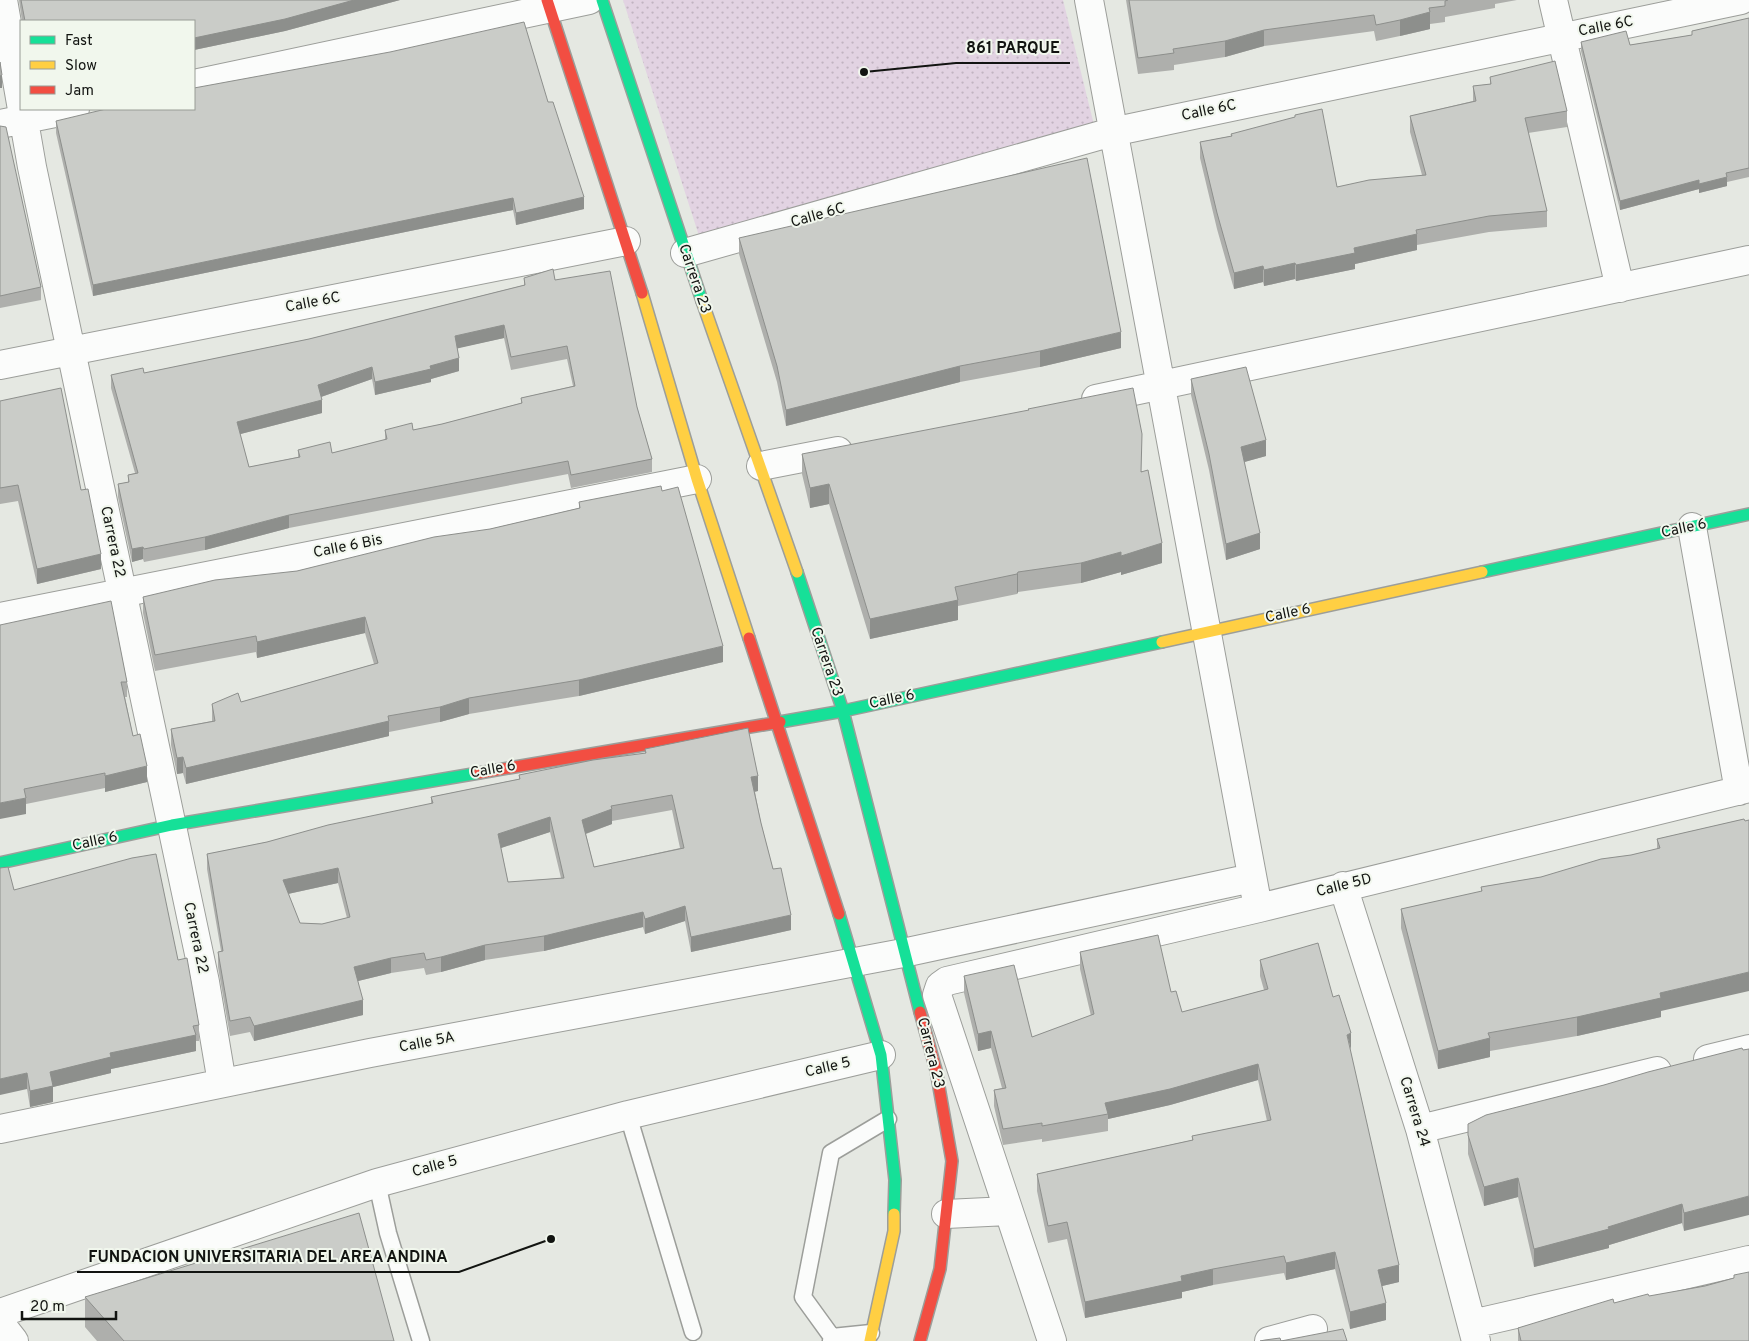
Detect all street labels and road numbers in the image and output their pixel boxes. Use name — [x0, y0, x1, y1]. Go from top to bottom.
street label: Calle 6C — [1577, 12, 1635, 42]
street label: Calle 6C — [1180, 96, 1238, 126]
street label: Calle 6C — [789, 199, 847, 233]
street label: Carrera 23 — [673, 242, 715, 316]
street label: Calle 6C — [284, 288, 342, 318]
street label: Carrera 22 — [95, 505, 129, 579]
street label: Calle 6 — [1660, 515, 1709, 543]
street label: Calle 6 Bis — [312, 531, 384, 563]
street label: Calle 6 — [1264, 600, 1313, 628]
street label: Carrera 23 — [805, 625, 847, 699]
street label: Calle 6 — [868, 686, 917, 714]
street label: Calle 6 — [469, 757, 517, 783]
street label: Calle 6 — [71, 828, 120, 856]
street label: Calle 5D — [1314, 870, 1374, 902]
street label: Carrera 22 — [178, 901, 212, 975]
street label: Carrera 23 — [912, 1016, 948, 1090]
street label: Calle 5A — [398, 1028, 456, 1058]
street label: Calle 5 — [803, 1054, 853, 1082]
street label: Carrera 24 — [1394, 1075, 1434, 1149]
street label: Calle 5 — [410, 1152, 460, 1182]

